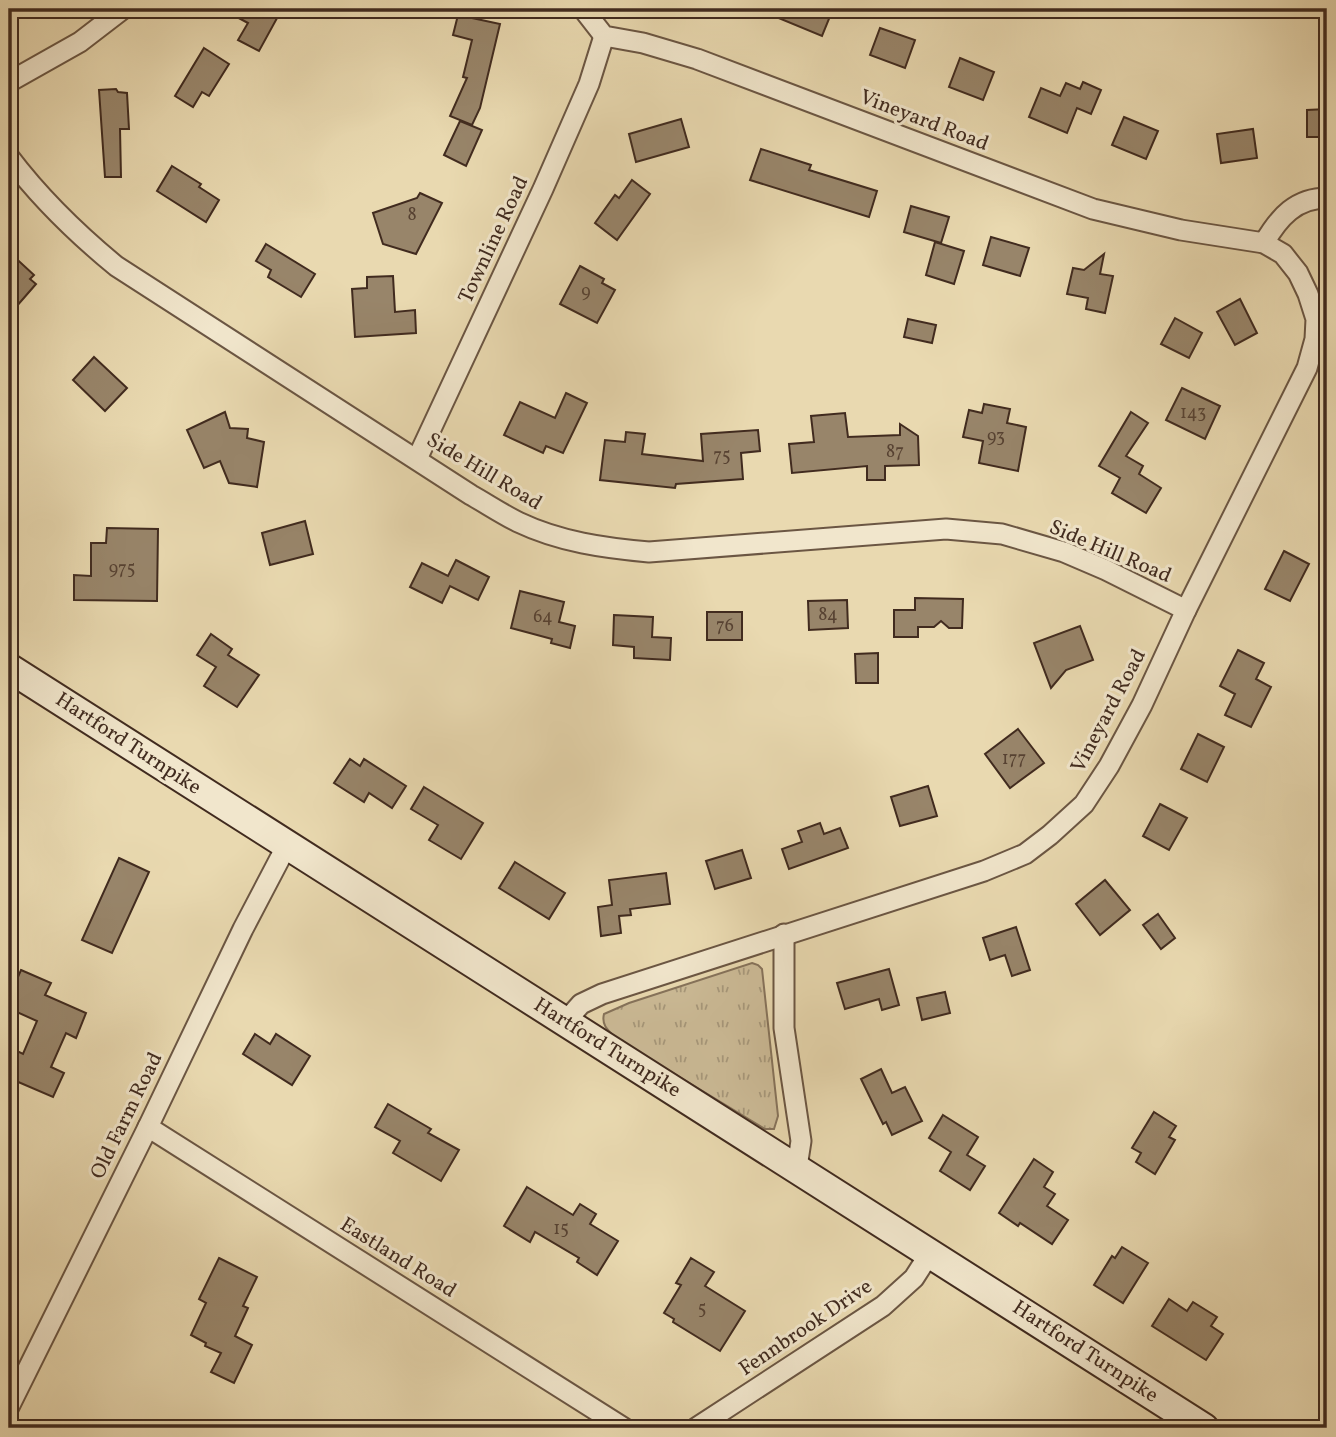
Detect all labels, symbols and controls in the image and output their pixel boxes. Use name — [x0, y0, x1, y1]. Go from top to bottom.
street label: Vineyard Road — [855, 83, 993, 159]
street label: Townline Road — [452, 172, 536, 308]
house number: 8 — [407, 203, 417, 228]
house number: 9 — [581, 280, 591, 305]
house number: 143 — [1180, 401, 1206, 426]
house number: 93 — [987, 425, 1005, 450]
street label: Side Hill Road — [421, 426, 547, 518]
house number: 87 — [886, 440, 904, 465]
house number: 75 — [713, 444, 731, 469]
street label: Side Hill Road — [1044, 513, 1176, 591]
house number: 975 — [109, 557, 135, 582]
house number: 84 — [818, 603, 838, 628]
house number: 64 — [533, 605, 553, 630]
house number: 76 — [716, 614, 734, 639]
street label: Vineyard Road — [1064, 644, 1154, 778]
street label: Hartford Turnpike — [49, 686, 207, 802]
house number: 177 — [1002, 747, 1026, 772]
street label: Hartford Turnpike — [528, 991, 686, 1105]
street label: Old Farm Road — [84, 1048, 170, 1184]
street label: Eastland Road — [334, 1211, 462, 1305]
house number: 15 — [553, 1217, 569, 1242]
street label: Fennbrook Drive — [734, 1273, 878, 1383]
street label: Hartford Turnpike — [1006, 1294, 1164, 1410]
house number: 5 — [698, 1297, 706, 1322]

